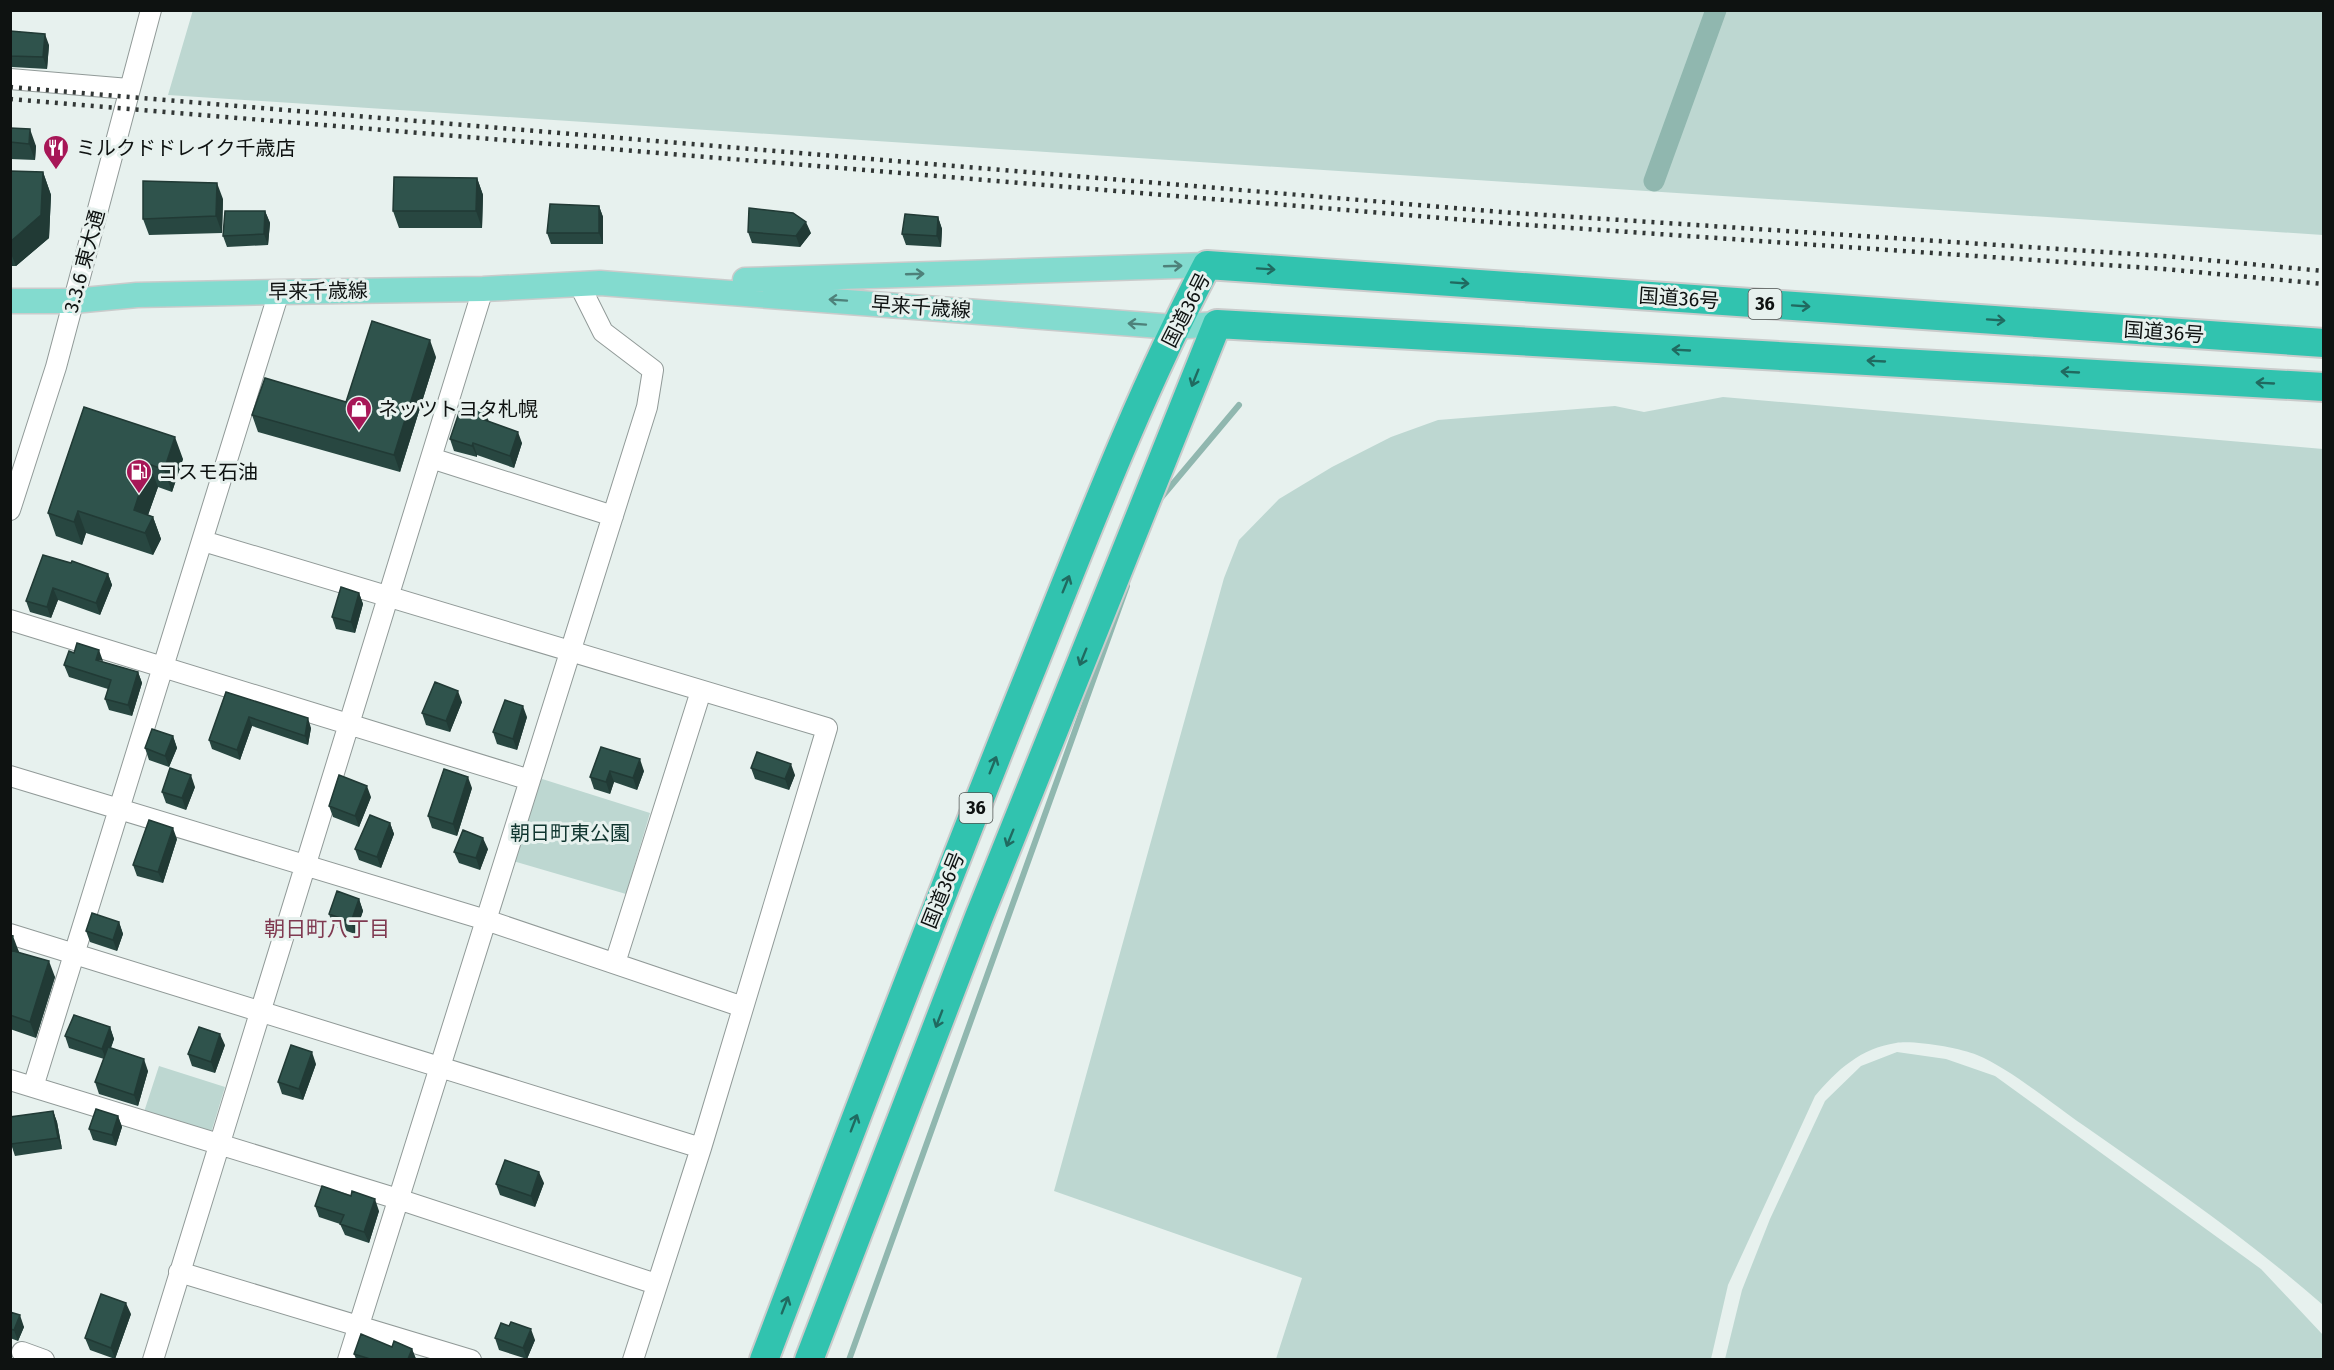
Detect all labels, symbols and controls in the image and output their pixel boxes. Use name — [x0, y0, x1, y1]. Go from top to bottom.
restaurant icon: ミルクドドレイク千歳店 — [41, 133, 71, 171]
place label: ミルクドドレイク千歳店 — [76, 136, 296, 160]
street label: 3.3.6 東大通 — [59, 207, 109, 315]
one-way arrow — [1162, 261, 1182, 272]
one-way arrow — [1255, 264, 1275, 275]
one-way arrow — [905, 269, 925, 280]
street label: 国道36号 — [1157, 269, 1215, 351]
one-way arrow — [1450, 277, 1470, 288]
street label: 早来千歳線 — [268, 278, 368, 304]
street label: 国道36号 — [1638, 283, 1720, 313]
road number: 36 — [1748, 289, 1782, 319]
street label: 早来千歳線 — [870, 292, 972, 322]
one-way arrow — [829, 295, 849, 306]
one-way arrow — [1791, 301, 1811, 312]
one-way arrow — [1985, 315, 2005, 326]
street label: 国道36号 — [2123, 317, 2205, 347]
one-way arrow — [1128, 318, 1148, 329]
one-way arrow — [1672, 345, 1692, 356]
one-way arrow — [1866, 356, 1886, 367]
one-way arrow — [2061, 367, 2081, 378]
one-way arrow — [1189, 369, 1200, 387]
one-way arrow — [2256, 378, 2276, 389]
shop icon: ネッツトヨタ札幌 — [344, 394, 374, 432]
place label: ネッツトヨタ札幌 — [378, 397, 538, 421]
fuel station icon: コスモ石油 — [124, 457, 154, 495]
place label: コスモ石油 — [158, 460, 258, 484]
one-way arrow — [1061, 575, 1072, 594]
one-way arrow — [1077, 647, 1088, 665]
one-way arrow — [988, 756, 999, 774]
road number: 36 — [960, 793, 992, 823]
park label: 朝日町東公園 — [510, 821, 630, 845]
one-way arrow — [1004, 828, 1015, 846]
street label: 国道36号 — [917, 848, 969, 932]
district label: 朝日町八丁目 — [264, 916, 390, 942]
one-way arrow — [933, 1009, 944, 1028]
one-way arrow — [849, 1114, 860, 1132]
one-way arrow — [780, 1296, 791, 1315]

